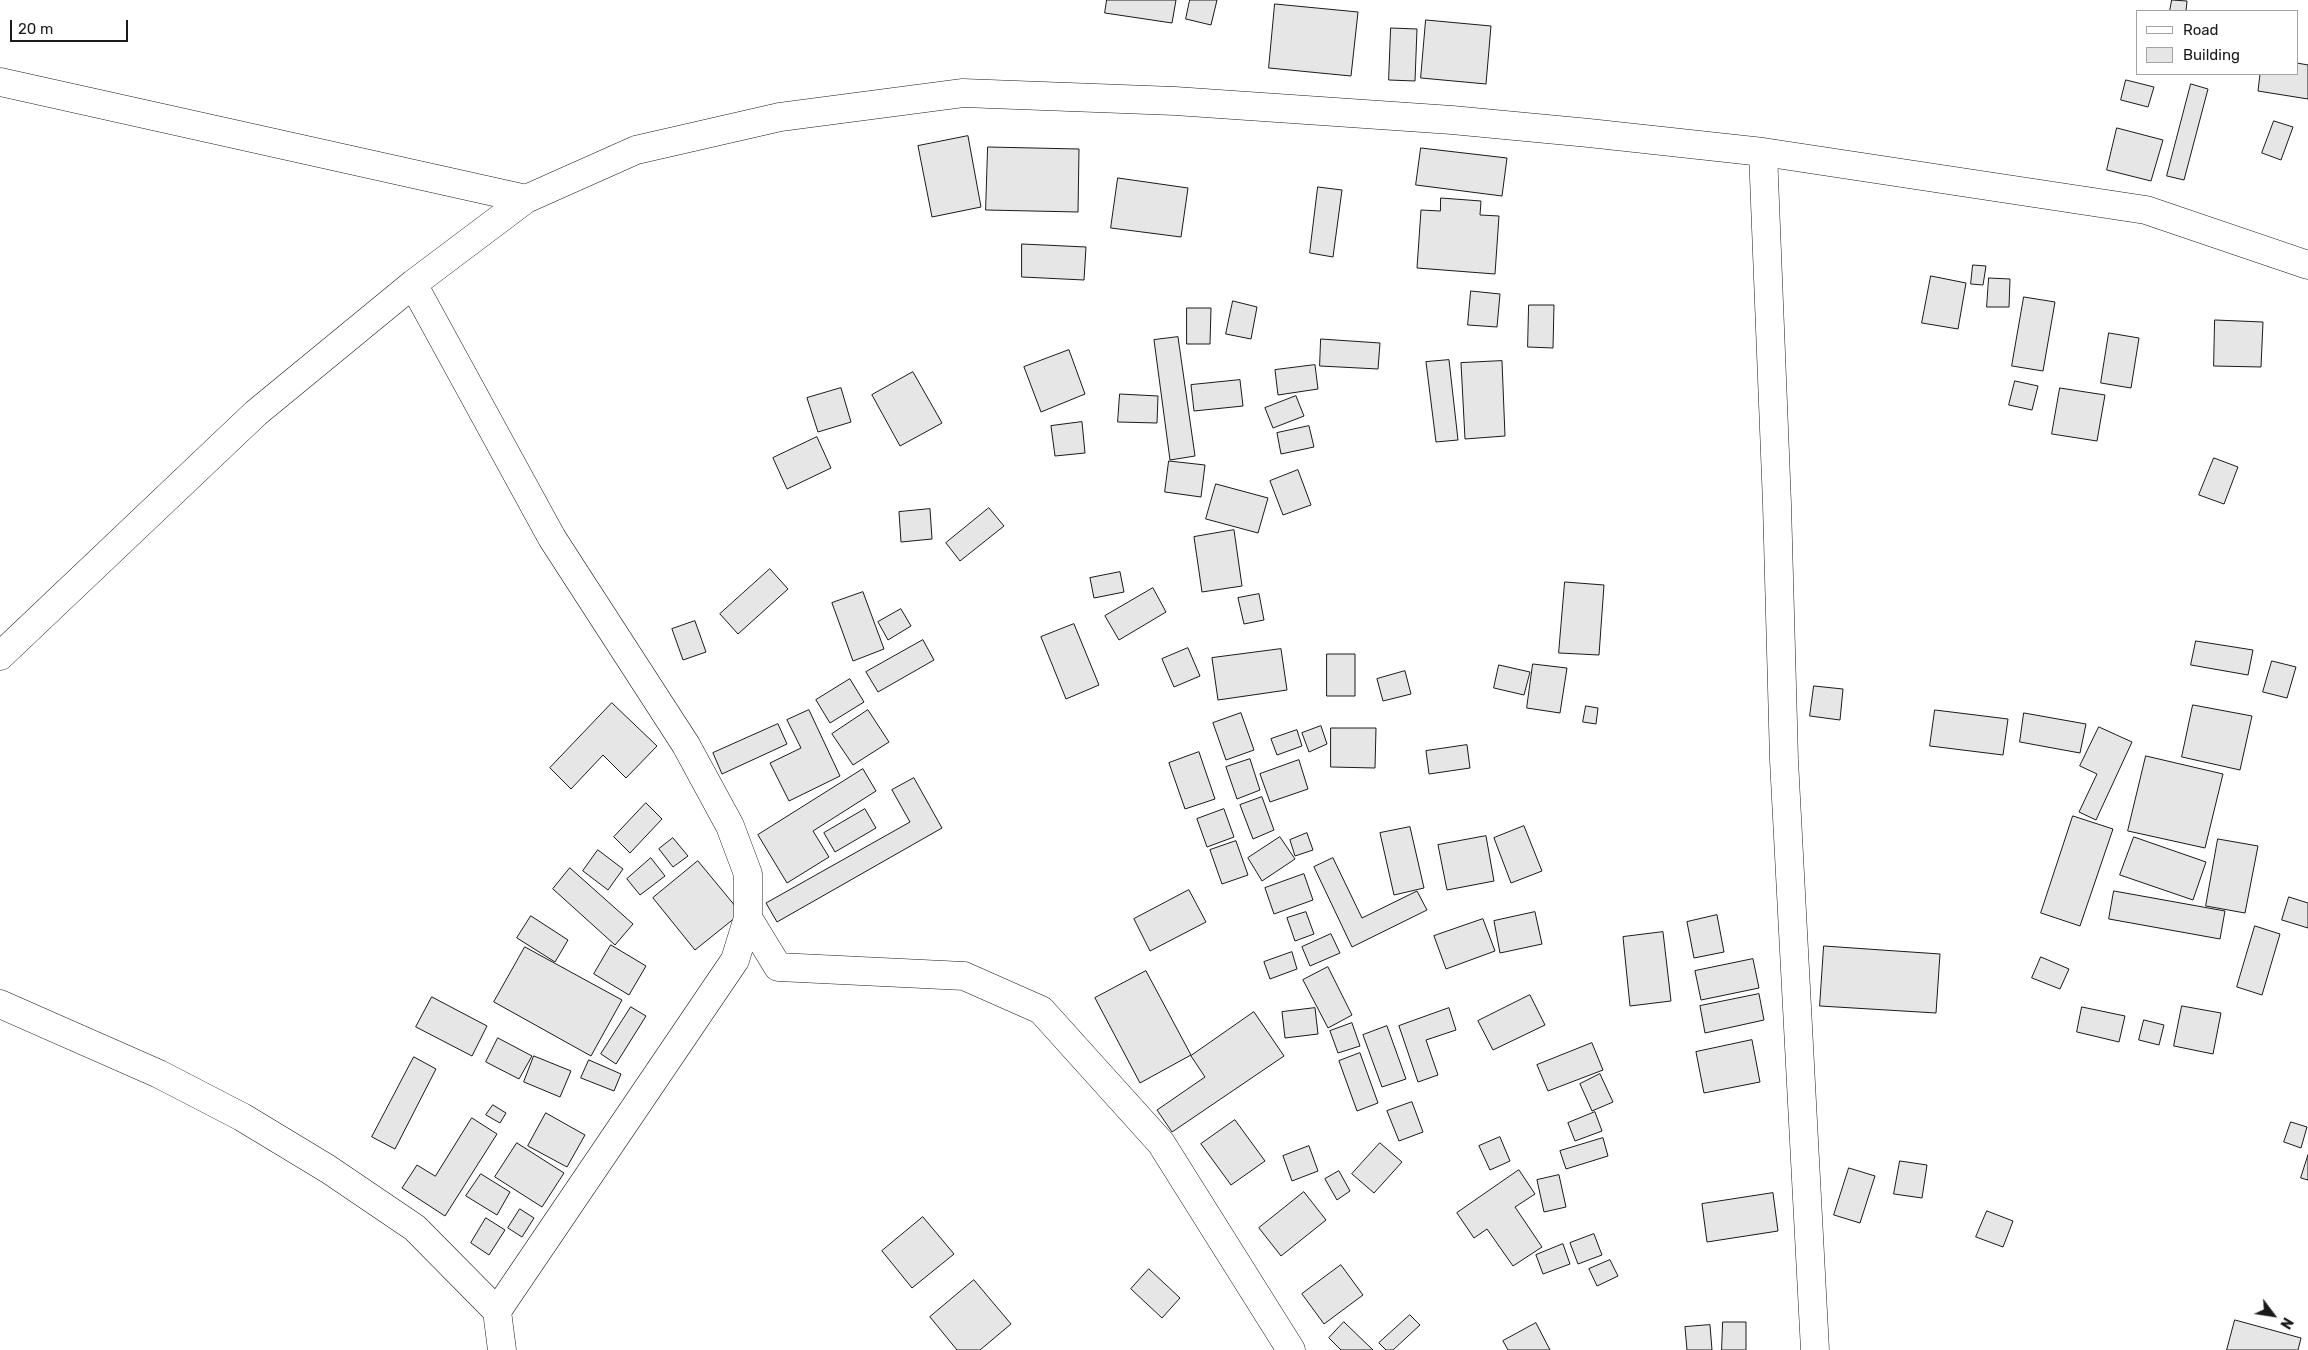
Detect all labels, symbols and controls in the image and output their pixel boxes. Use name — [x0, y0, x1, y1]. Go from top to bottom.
scale bar — [12, 10, 130, 42]
legend — [2136, 10, 2298, 75]
text: 20 m — [18, 20, 53, 38]
text: Road — [2183, 21, 2219, 39]
text: Building — [2183, 46, 2240, 64]
north arrow — [2248, 1290, 2298, 1340]
text: N — [2276, 1314, 2296, 1332]

